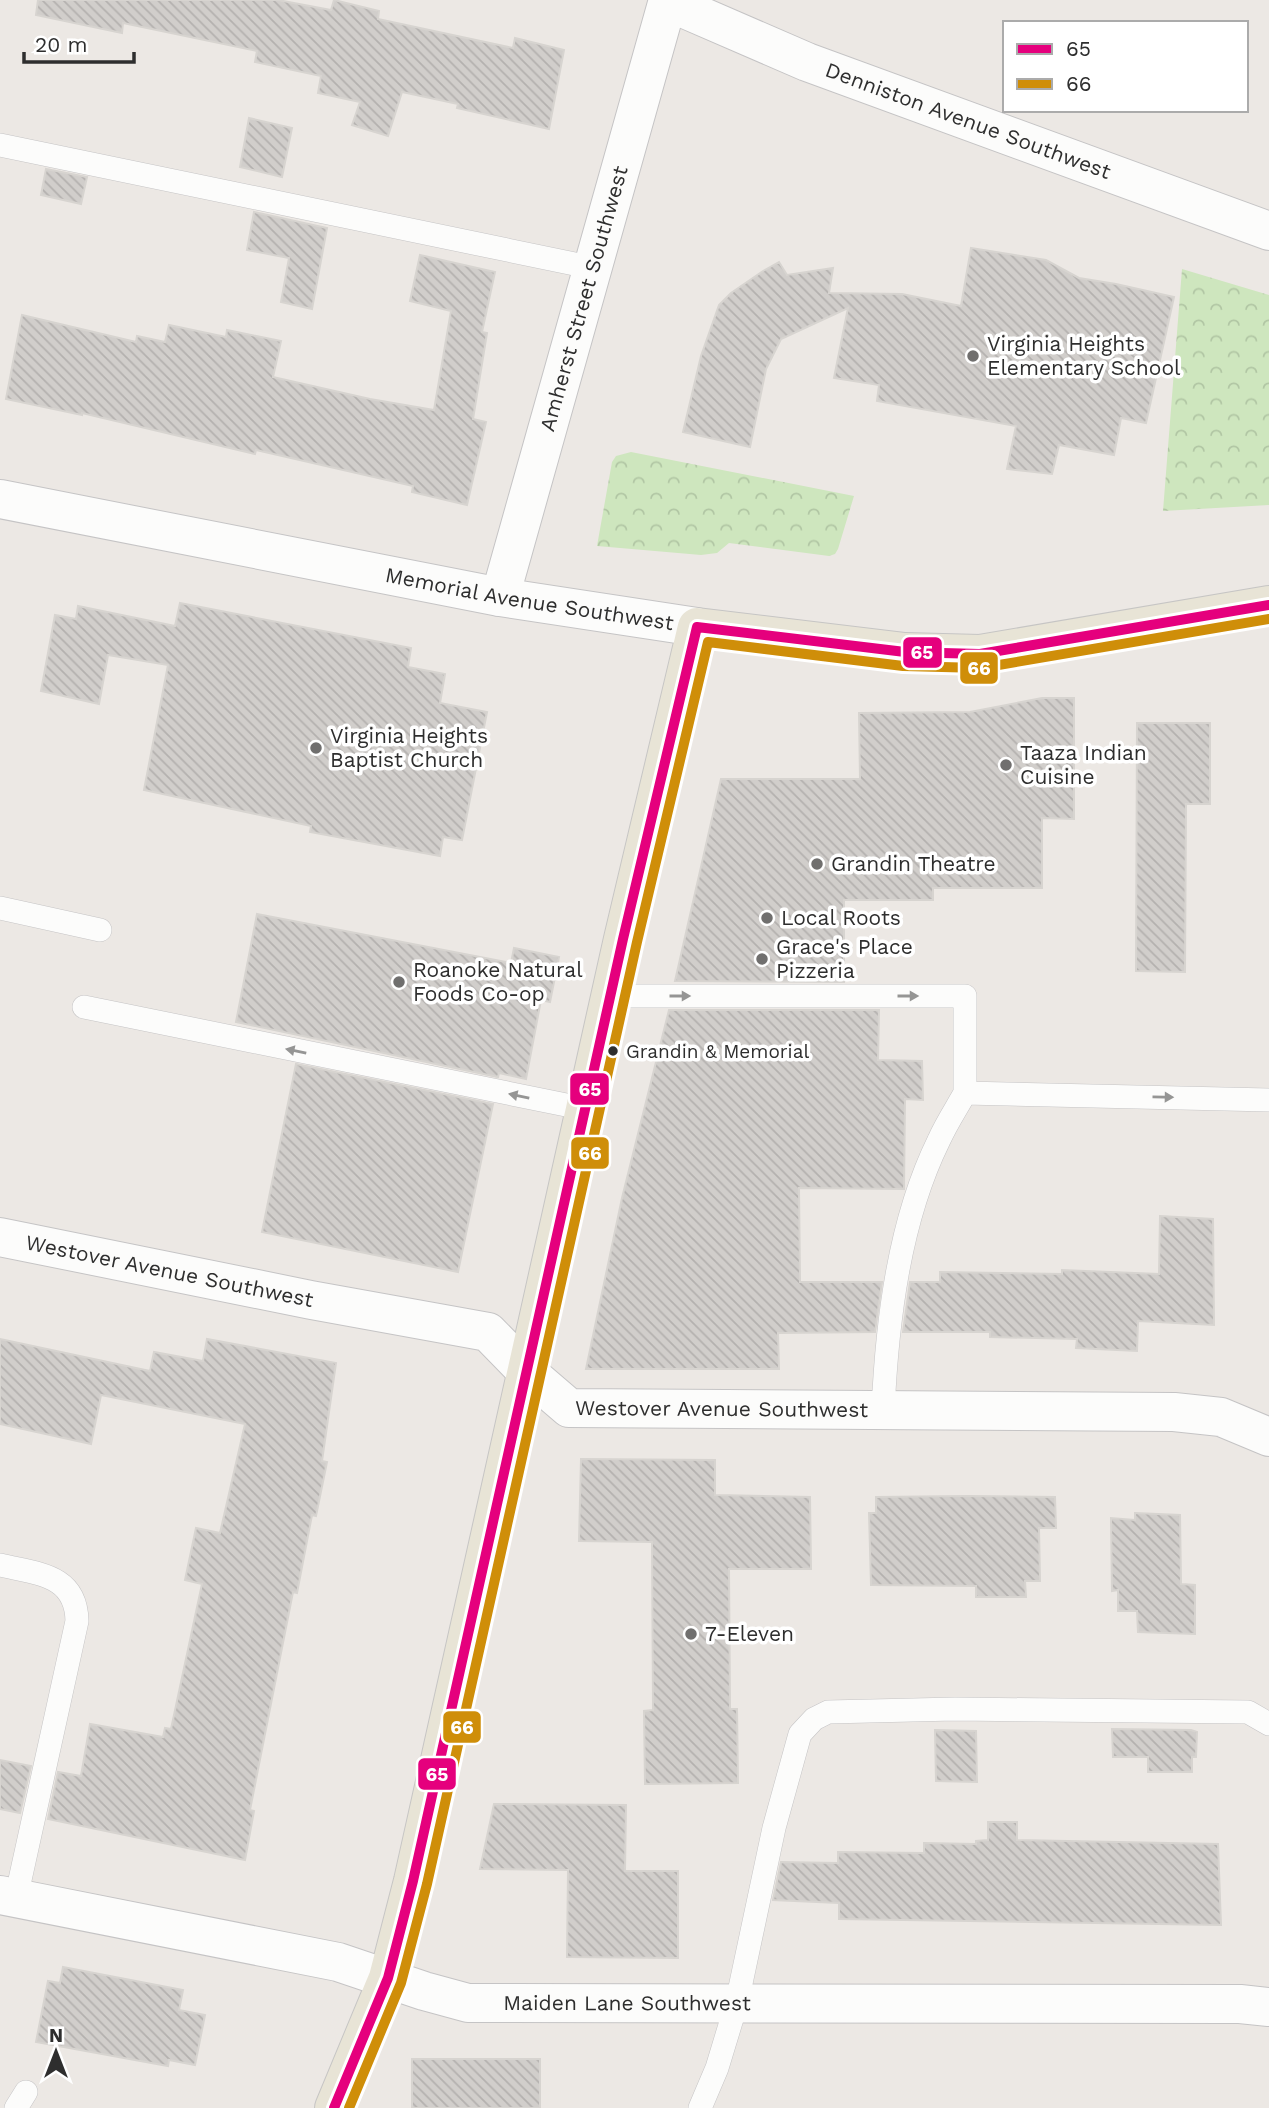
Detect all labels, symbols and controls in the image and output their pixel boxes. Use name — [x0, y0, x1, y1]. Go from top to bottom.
scale bar — [24, 21, 135, 65]
legend — [1003, 21, 1248, 112]
text: 20 m — [35, 32, 87, 57]
text: 65 — [1066, 36, 1091, 61]
street label: Denniston Avenue Southwest — [822, 57, 1115, 184]
text: 66 — [1066, 71, 1092, 96]
street label: Amherst Street Southwest — [534, 163, 633, 434]
place label: Virginia Heights Elementary School — [987, 331, 1181, 380]
marker: Virginia Heights Elementary School — [965, 348, 981, 364]
street label: Memorial Avenue Southwest — [383, 562, 676, 635]
line badge: 65 — [902, 636, 943, 669]
text: 65 — [911, 641, 933, 664]
line badge: 66 — [959, 651, 999, 685]
text: 66 — [967, 657, 991, 680]
place label: Virginia Heights Baptist Church — [330, 723, 488, 772]
marker: Virginia Heights Baptist Church — [308, 740, 324, 756]
place label: Taaza Indian Cuisine — [1020, 740, 1147, 789]
marker: Taaza Indian Cuisine — [998, 757, 1014, 773]
place label: Grandin Theatre — [831, 851, 996, 876]
marker: Grandin Theatre — [809, 856, 825, 872]
place label: Local Roots — [781, 905, 901, 930]
marker: Local Roots — [759, 910, 775, 926]
place label: Grace's Place Pizzeria — [776, 934, 913, 983]
marker: Grace's Place Pizzeria — [754, 951, 770, 967]
place label: Roanoke Natural Foods Co-op — [413, 957, 583, 1006]
marker: Roanoke Natural Foods Co-op — [391, 974, 407, 990]
one-way arrow — [669, 990, 691, 1002]
one-way arrow — [897, 990, 919, 1002]
place label: Grandin & Memorial — [626, 1040, 809, 1063]
marker: Grandin & Memorial — [606, 1044, 620, 1058]
one-way arrow — [285, 1045, 307, 1056]
line badge: 65 — [569, 1072, 610, 1106]
text: 65 — [579, 1078, 601, 1101]
one-way arrow — [508, 1091, 530, 1102]
one-way arrow — [1153, 1092, 1175, 1103]
line badge: 66 — [570, 1136, 610, 1170]
text: 66 — [578, 1142, 602, 1165]
street label: Westover Avenue Southwest — [24, 1230, 316, 1312]
street label: Westover Avenue Southwest — [575, 1395, 868, 1422]
place label: 7-Eleven — [705, 1621, 794, 1646]
marker: 7-Eleven — [683, 1626, 699, 1642]
line badge: 66 — [442, 1710, 482, 1744]
text: 66 — [450, 1716, 474, 1739]
line badge: 65 — [417, 1757, 457, 1791]
text: 65 — [426, 1763, 448, 1786]
street label: Maiden Lane Southwest — [503, 1990, 751, 2015]
north arrow — [21, 2017, 91, 2087]
text: N — [49, 2024, 63, 2047]

